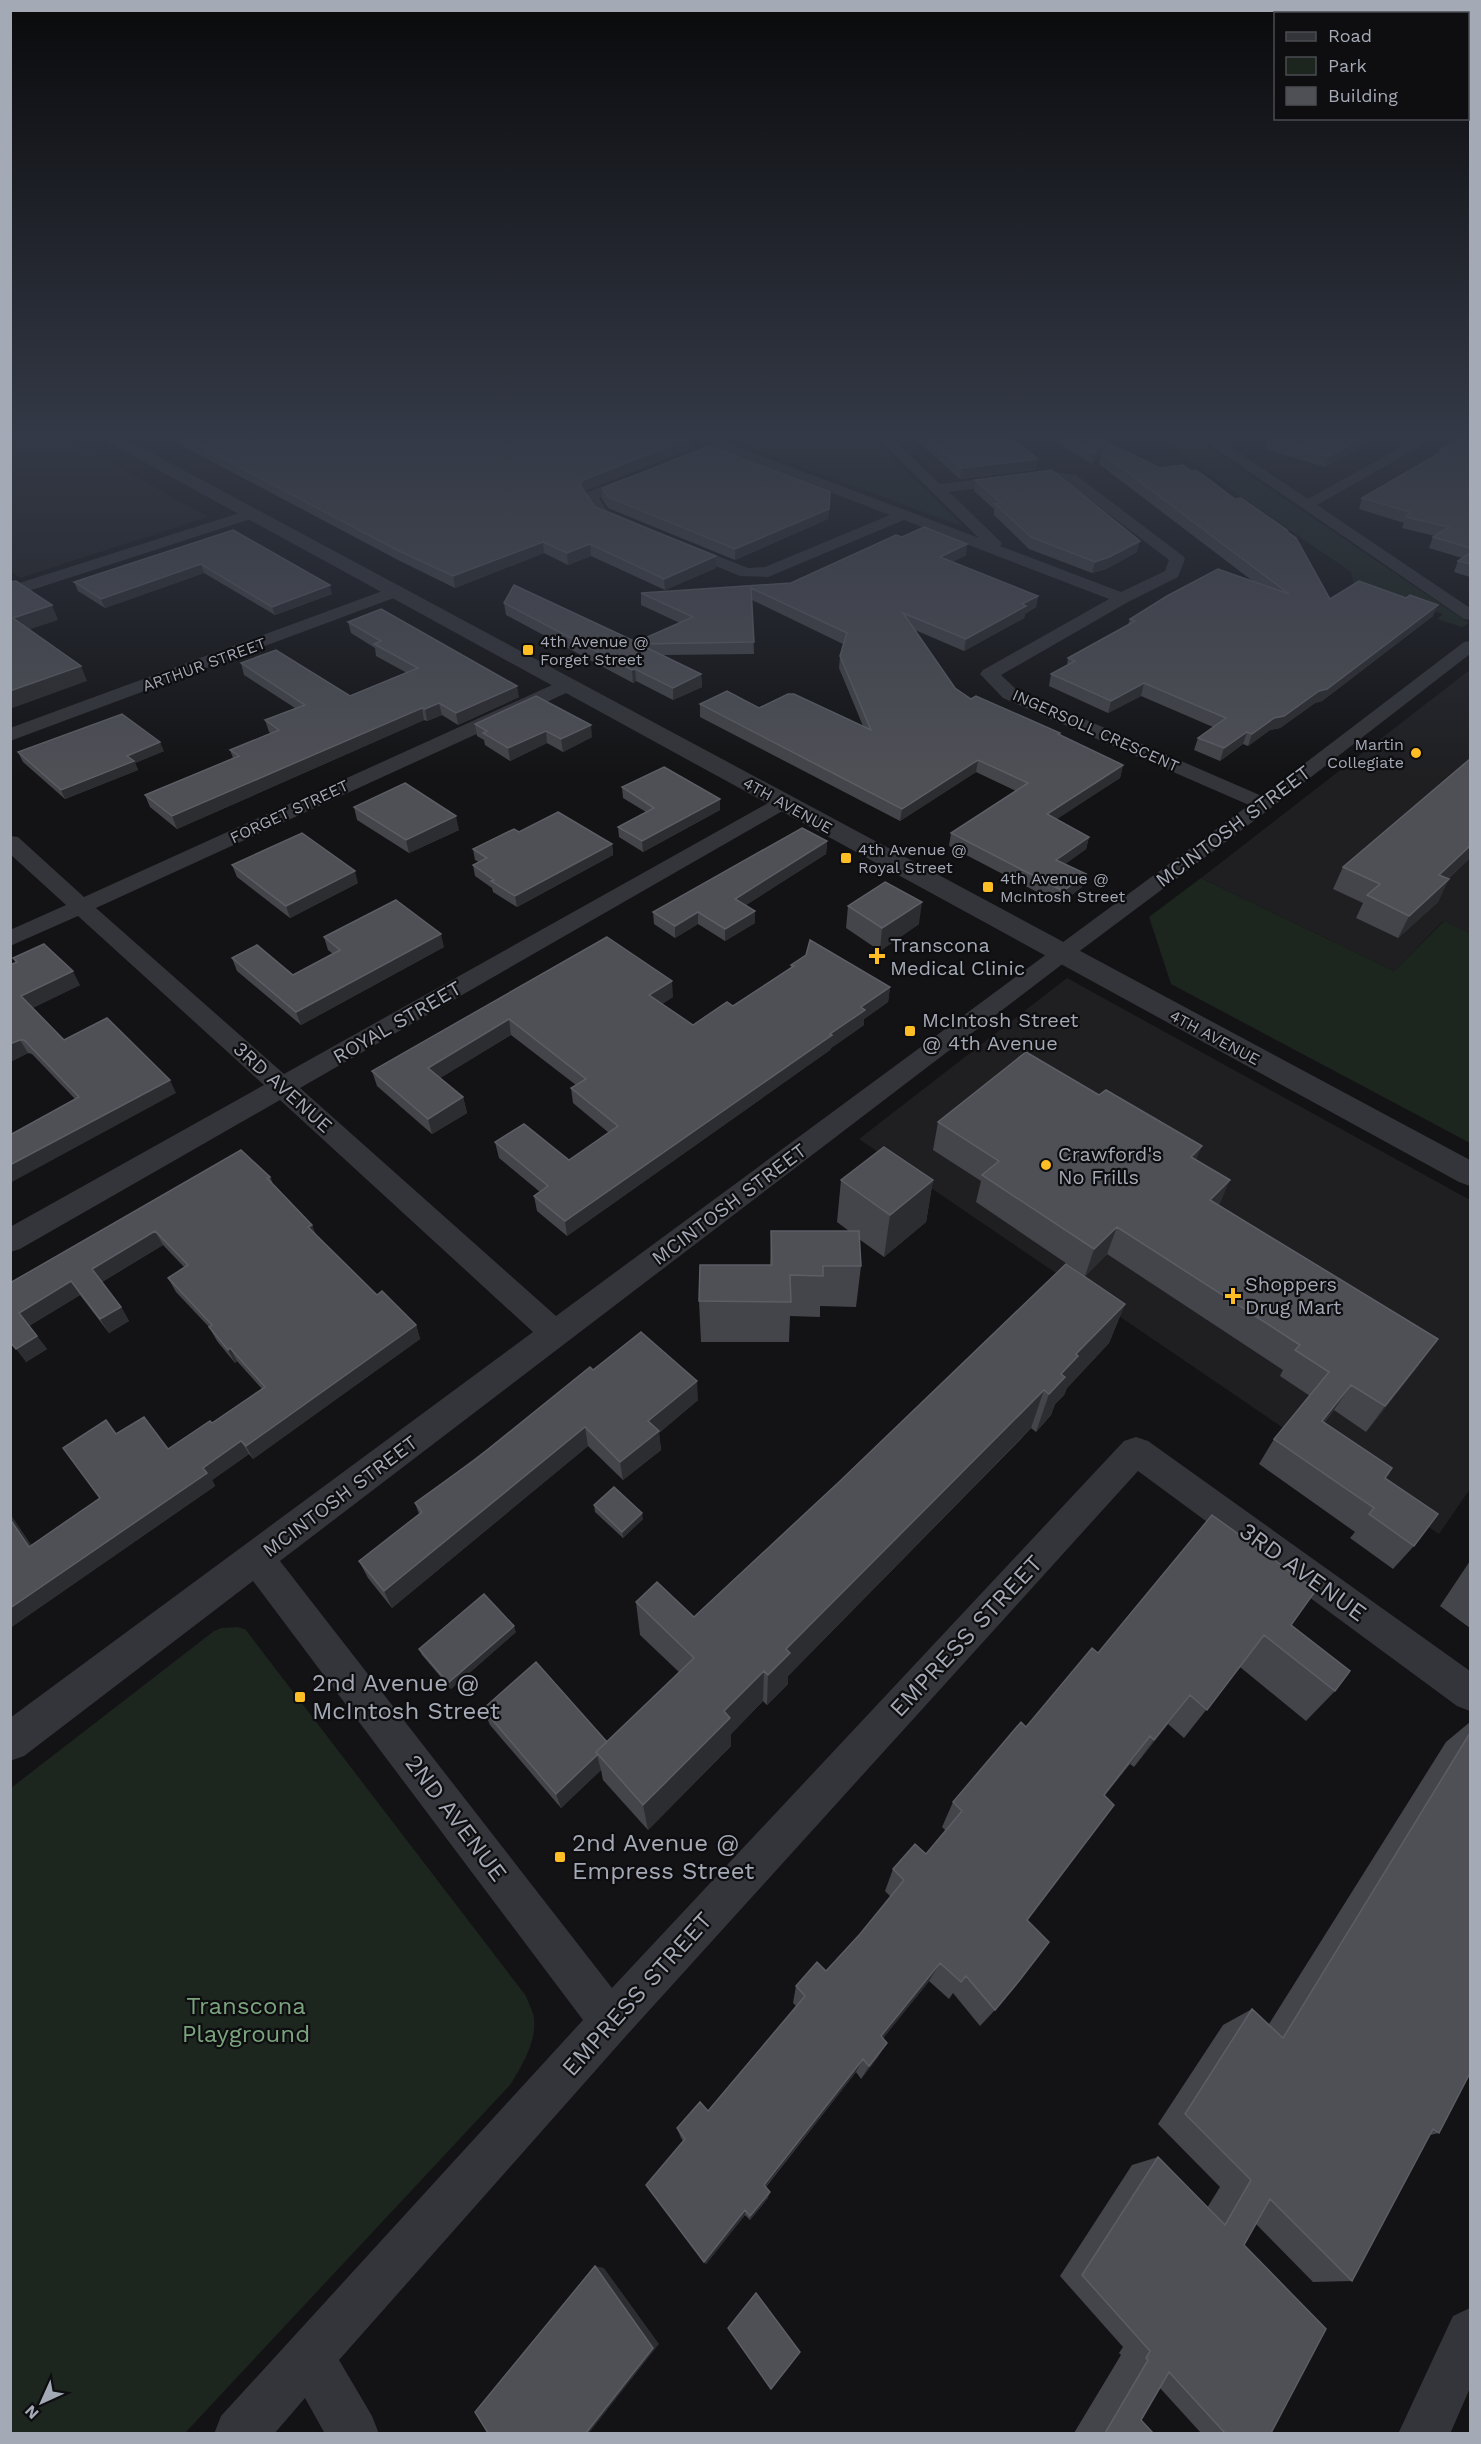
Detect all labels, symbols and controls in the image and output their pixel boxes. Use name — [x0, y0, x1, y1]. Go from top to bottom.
legend — [1274, 12, 1469, 120]
text: Road — [1328, 25, 1372, 46]
text: Park — [1328, 55, 1367, 76]
text: Building — [1328, 85, 1398, 106]
place label: 4th Avenue @ Forget Street — [540, 632, 649, 669]
street label: ARTHUR STREET — [140, 633, 269, 696]
marker: 4th Avenue @ Forget Street — [521, 643, 535, 657]
street label: INGERSOLL CRESCENT — [1010, 685, 1182, 776]
place label: Martin Collegiate — [1327, 735, 1404, 772]
marker: Martin Collegiate — [1409, 746, 1423, 760]
street label: MCINTOSH STREET — [1151, 760, 1315, 892]
street label: 4TH AVENUE — [740, 773, 836, 838]
street label: FORGET STREET — [227, 776, 352, 847]
place label: 4th Avenue @ Royal Street — [858, 840, 967, 877]
marker: 4th Avenue @ Royal Street — [839, 851, 853, 865]
place label: 4th Avenue @ McIntosh Street — [1000, 869, 1125, 906]
marker: 4th Avenue @ McIntosh Street — [981, 880, 995, 894]
place label: Transcona Medical Clinic — [890, 933, 1025, 980]
marker: Transcona Medical Clinic — [868, 947, 886, 965]
street label: ROYAL STREET — [328, 975, 466, 1069]
street label: 4TH AVENUE — [1167, 1006, 1263, 1069]
place label: McIntosh Street @ 4th Avenue — [922, 1008, 1079, 1055]
marker: McIntosh Street @ 4th Avenue — [903, 1024, 917, 1038]
street label: 3RD AVENUE — [229, 1036, 337, 1138]
street label: MCINTOSH STREET — [647, 1138, 811, 1270]
place label: Crawford's No Frills — [1058, 1142, 1162, 1189]
marker: Crawford's No Frills — [1039, 1158, 1053, 1172]
place label: Shoppers Drug Mart — [1245, 1272, 1342, 1319]
marker: Shoppers Drug Mart — [1226, 1289, 1240, 1303]
street label: MCINTOSH STREET — [258, 1430, 422, 1562]
street label: 3RD AVENUE — [1234, 1517, 1372, 1627]
street label: EMPRESS STREET — [884, 1549, 1048, 1723]
place label: 2nd Avenue @ McIntosh Street — [312, 1669, 500, 1725]
marker: 2nd Avenue @ McIntosh Street — [293, 1690, 307, 1704]
street label: 2ND AVENUE — [399, 1749, 513, 1887]
place label: 2nd Avenue @ Empress Street — [572, 1829, 754, 1885]
marker: 2nd Avenue @ Empress Street — [553, 1850, 567, 1864]
street label: EMPRESS STREET — [556, 1906, 718, 2082]
park label: Transcona Playground — [182, 1992, 310, 2048]
north arrow — [12, 2372, 72, 2432]
text: N — [21, 2401, 43, 2423]

